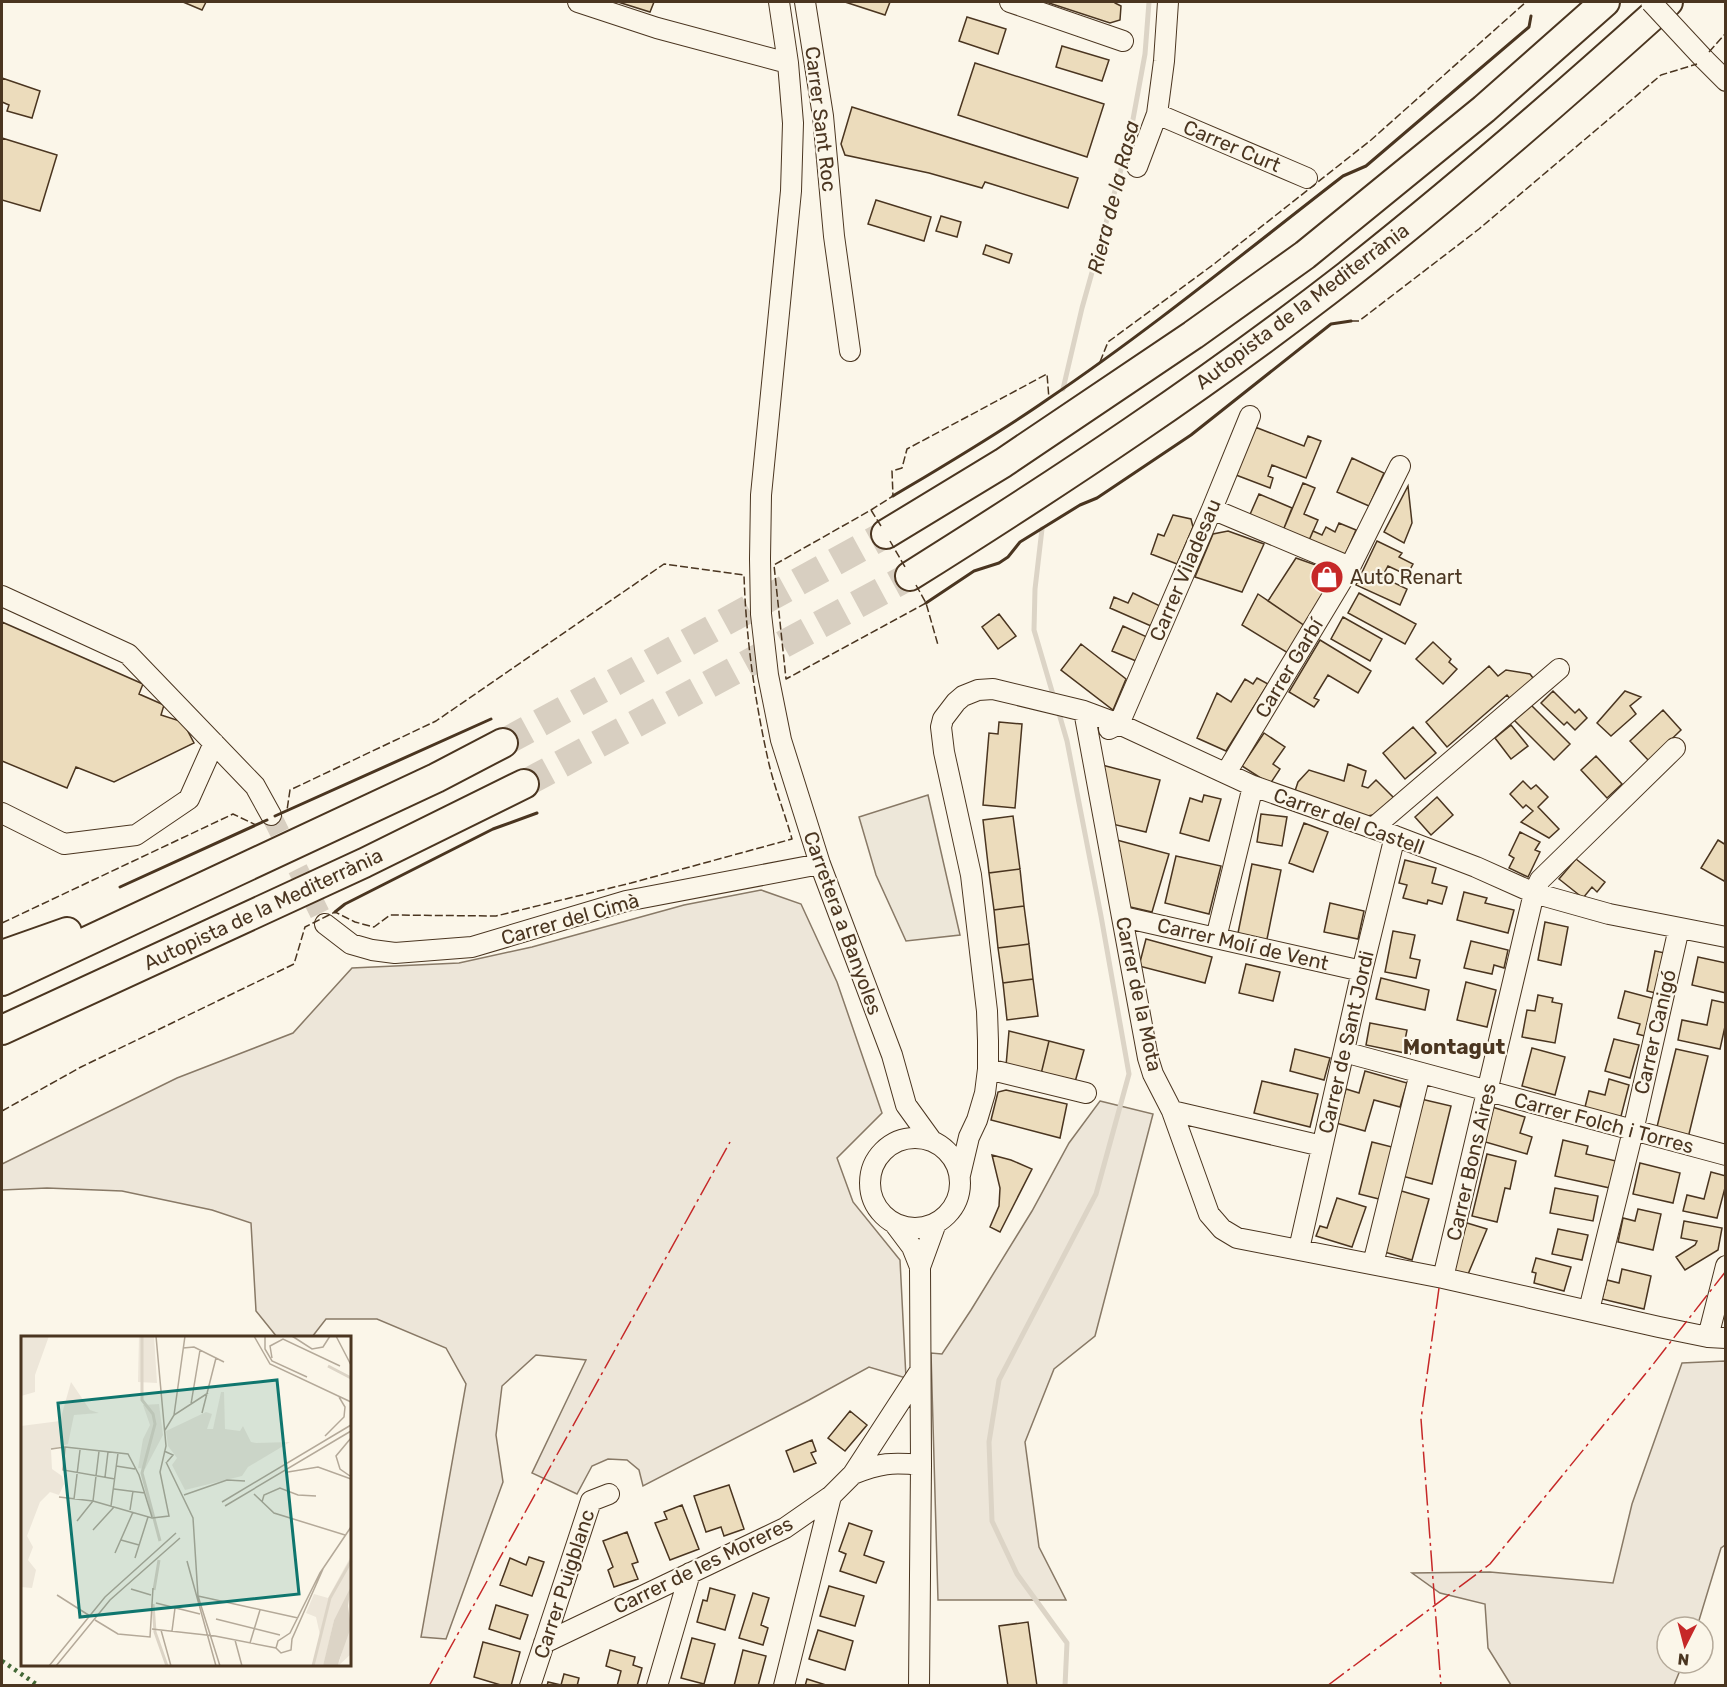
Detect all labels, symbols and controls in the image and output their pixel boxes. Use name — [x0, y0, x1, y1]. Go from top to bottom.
street label: Carrer Sant Roc — [800, 45, 842, 193]
street label: Carrer Curt — [1180, 115, 1284, 177]
water label: Riera de la Rasa — [1082, 118, 1144, 276]
street label: Autopista de la Mediterrània — [1191, 218, 1413, 394]
street label: Carrer Viladesau — [1144, 495, 1226, 645]
shop icon: Auto Renart — [1309, 559, 1345, 595]
place label: Auto Renart — [1350, 565, 1462, 589]
street label: Carrer Garbí — [1250, 613, 1329, 722]
street label: Carrer del Castell — [1270, 783, 1428, 859]
street label: Carretera a Banyoles — [799, 828, 887, 1018]
street label: Autopista de la Mediterrània — [140, 843, 386, 975]
street label: Carrer del Cimà — [498, 888, 642, 950]
street label: Carrer Molí de Vent — [1155, 913, 1331, 975]
street label: Carrer de la Mota — [1111, 914, 1167, 1074]
street label: Carrer de Sant Jordi — [1313, 948, 1379, 1136]
street label: Carrer Canigó — [1629, 967, 1681, 1097]
district label: Montagut — [1403, 1034, 1505, 1059]
street label: Carrer Bons Aires — [1441, 1081, 1501, 1243]
street label: Carrer Folch i Torres — [1511, 1087, 1697, 1159]
inset map — [21, 1336, 351, 1666]
street label: Carrer Puigblanc — [529, 1506, 599, 1662]
street label: Carrer de les Moreres — [609, 1511, 797, 1619]
north arrow — [1655, 1615, 1715, 1675]
text: N — [1677, 1649, 1690, 1669]

